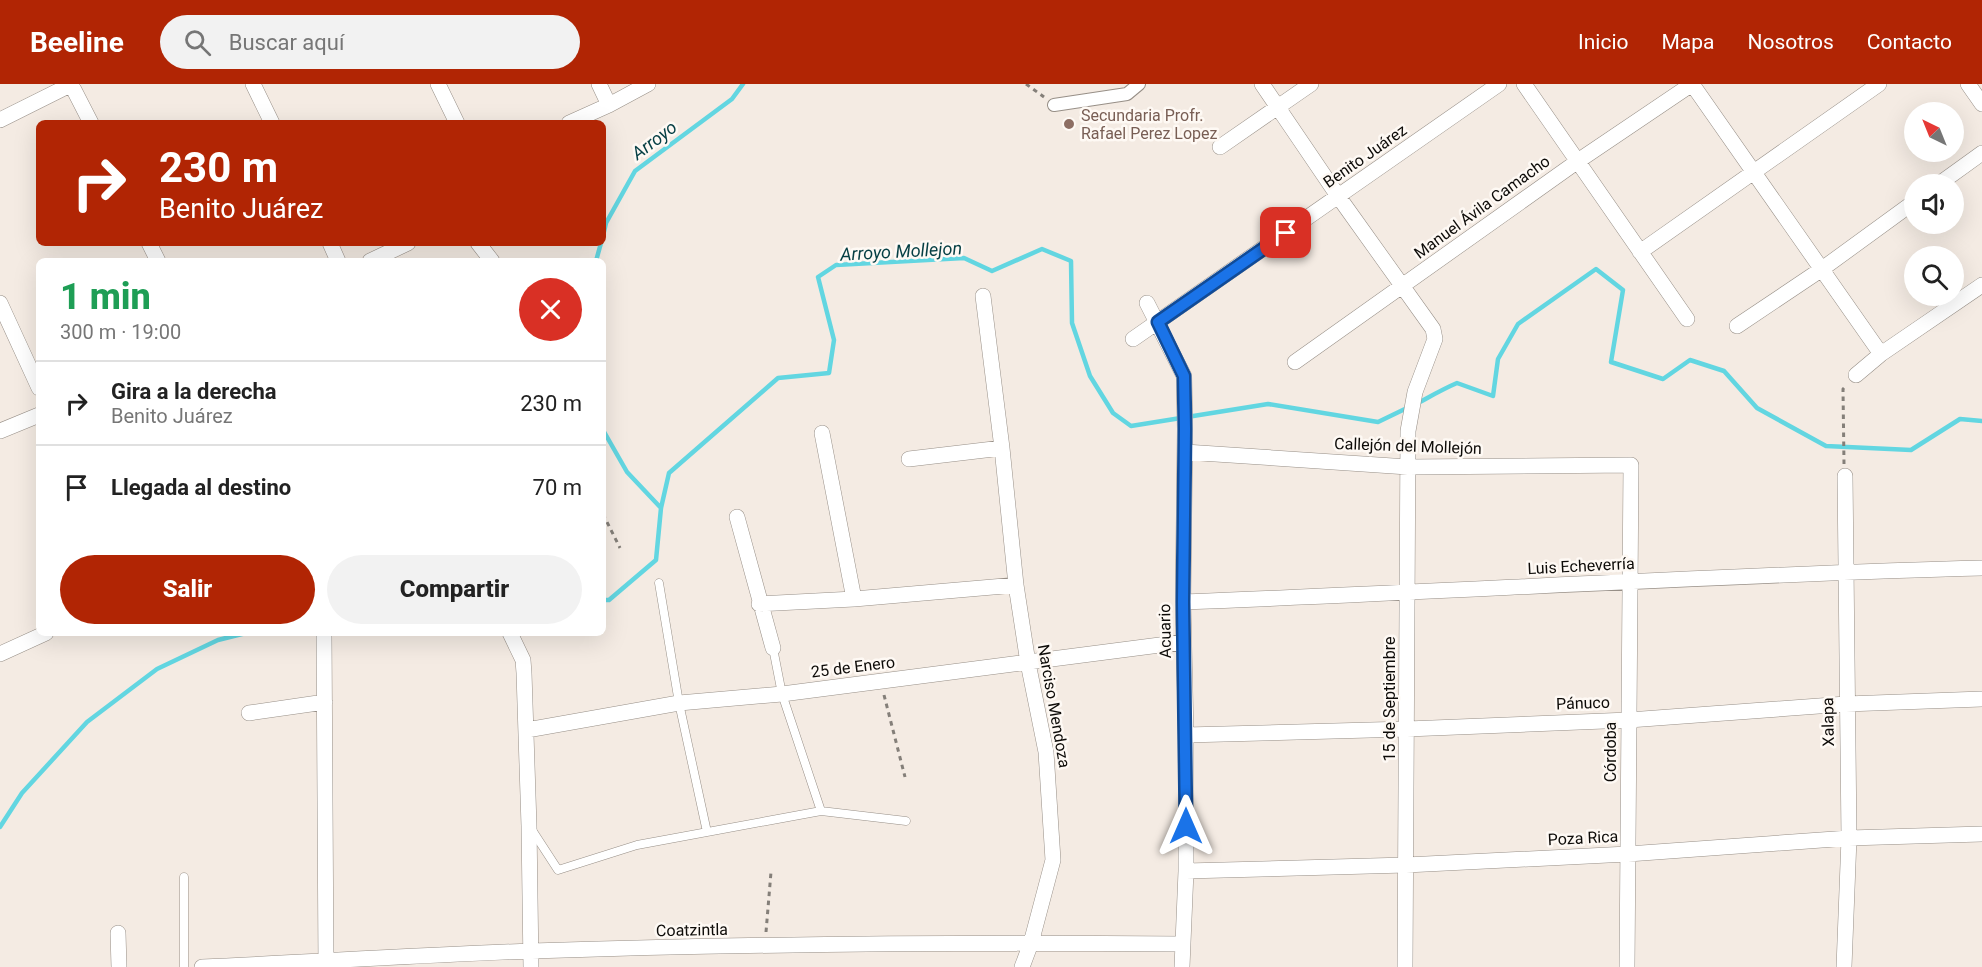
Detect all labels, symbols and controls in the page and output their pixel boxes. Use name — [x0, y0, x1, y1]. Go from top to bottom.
search box — [160, 15, 580, 69]
text: Beeline — [30, 26, 124, 59]
icon: search — [181, 26, 214, 59]
text: Buscar aquí — [229, 30, 344, 55]
text: Inicio — [1578, 30, 1628, 54]
text: Mapa — [1661, 30, 1714, 54]
text: Nosotros — [1747, 30, 1834, 54]
text: Contacto — [1867, 30, 1952, 54]
north arrow — [1904, 102, 1964, 162]
map controls — [1904, 102, 1964, 306]
place label: Secundaria Profr. Rafael Perez Lopez — [1081, 106, 1218, 143]
water label: Arroyo — [627, 116, 681, 164]
marker: Secundaria Profr. Rafael Perez Lopez — [1062, 117, 1076, 131]
street label: Benito Juárez — [1320, 120, 1410, 192]
text: 230 m — [159, 143, 278, 192]
icon: right — [60, 144, 138, 222]
street label: Manuel Ávila Camacho — [1410, 151, 1554, 263]
button: sound — [1904, 174, 1964, 234]
text: Benito Juárez — [159, 193, 323, 225]
pin — [1260, 207, 1311, 258]
icon: arrive — [1269, 216, 1302, 249]
water label: Arroyo Mollejon — [838, 237, 963, 265]
button: search — [1904, 246, 1964, 306]
text: 1 min — [60, 276, 151, 318]
button: close — [519, 278, 582, 341]
text: 300 m · 19:00 — [60, 320, 181, 344]
text: Gira a la derecha — [111, 379, 277, 404]
icon: right — [60, 387, 93, 420]
text: 230 m — [520, 391, 582, 416]
text: Benito Juárez — [111, 404, 233, 428]
street label: Callejón del Mollejón — [1334, 434, 1482, 458]
icon: arrive — [60, 471, 93, 504]
text: Llegada al destino — [111, 475, 291, 500]
text: 70 m — [533, 475, 582, 500]
street label: Luis Echeverría — [1527, 554, 1635, 578]
button: Salir — [60, 555, 315, 624]
button: Compartir — [327, 555, 582, 624]
street label: Acuario — [1155, 603, 1175, 659]
street label: 15 de Septiembre — [1380, 637, 1399, 761]
street label: Narciso Mendoza — [1034, 643, 1074, 769]
street label: 25 de Enero — [810, 652, 896, 682]
street label: Pánuco — [1556, 693, 1610, 713]
street label: Xalapa — [1818, 697, 1838, 747]
street label: Córdoba — [1601, 722, 1620, 782]
position arrow — [1154, 794, 1218, 858]
street label: Poza Rica — [1547, 827, 1619, 849]
street label: Coatzintla — [656, 920, 728, 940]

